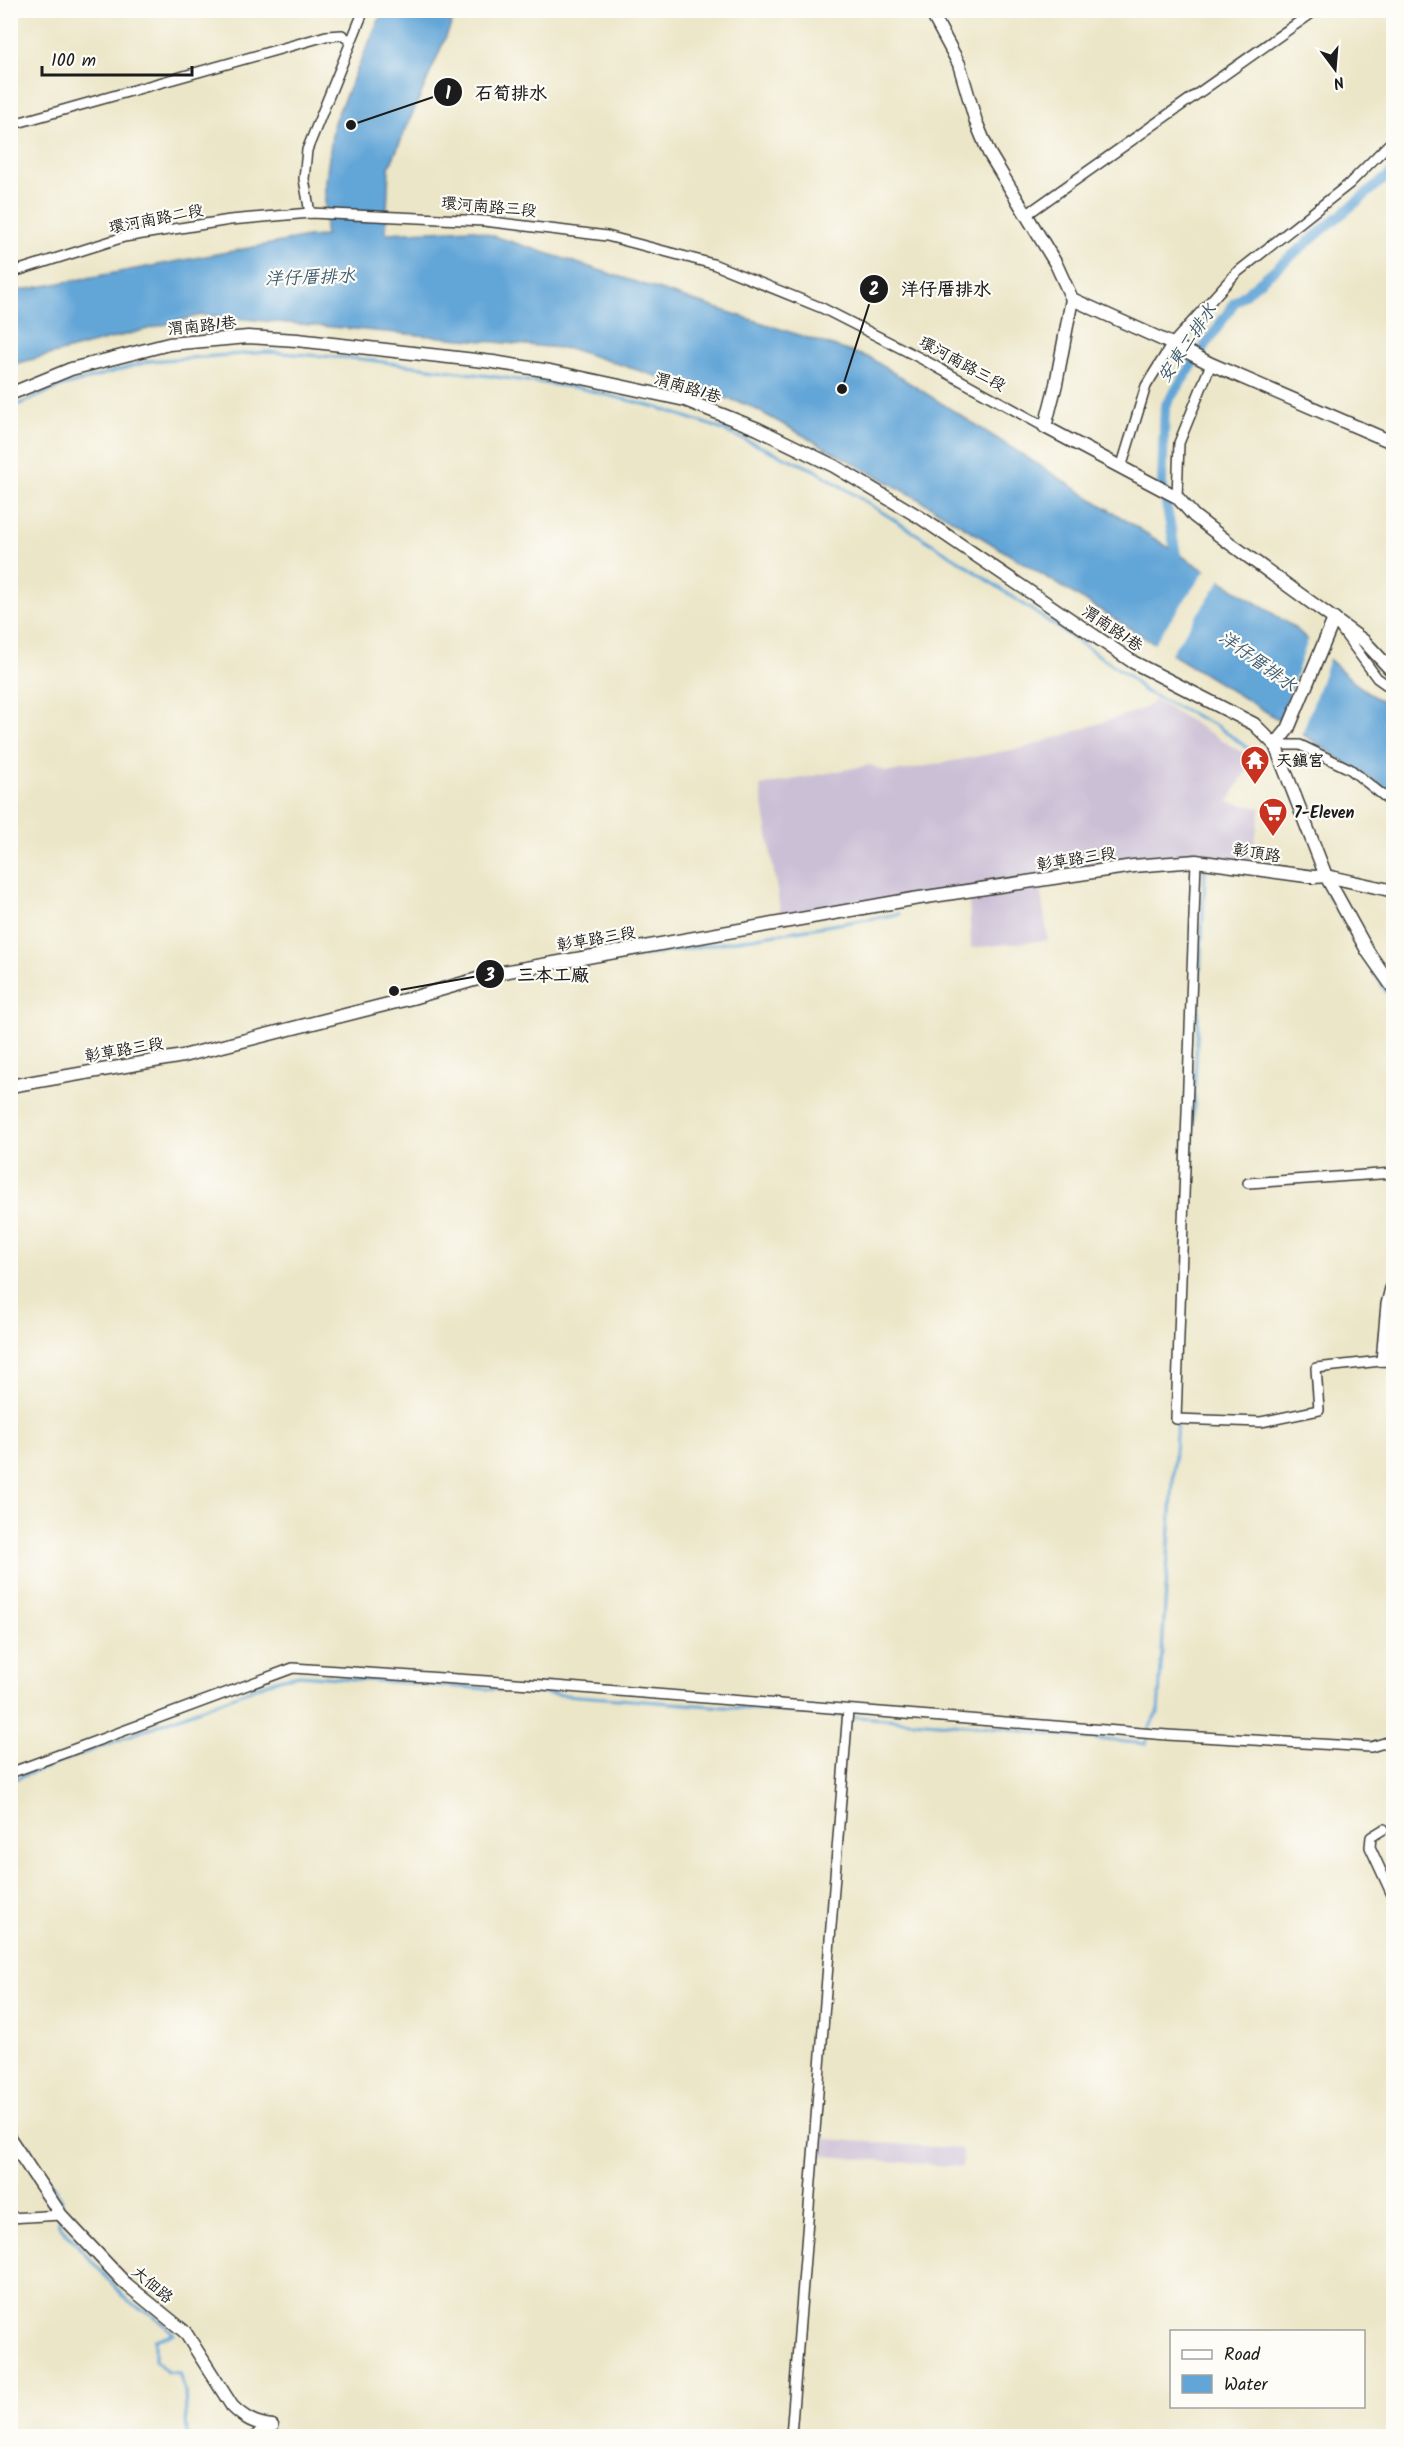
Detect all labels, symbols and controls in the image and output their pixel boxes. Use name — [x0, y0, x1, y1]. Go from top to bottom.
scale bar — [42, 39, 192, 77]
north arrow — [1305, 39, 1365, 99]
text: 100 m — [51, 47, 96, 76]
text: N — [1330, 69, 1347, 95]
callout: 石筍排水 — [433, 74, 559, 110]
text: 1 — [445, 80, 451, 109]
text: 石筍排水 — [475, 80, 547, 109]
street label: 環河南路三段 — [440, 191, 538, 224]
street label: 環河南路二段 — [107, 198, 206, 241]
water label: 洋仔厝排水 — [265, 262, 357, 295]
callout: 洋仔厝排水 — [859, 271, 1003, 307]
text: 2 — [869, 276, 879, 305]
text: 洋仔厝排水 — [901, 276, 991, 305]
water label: 安東二排水 — [1151, 298, 1226, 389]
street label: 渭南路1巷 — [167, 310, 238, 343]
street label: 環河南路三段 — [914, 330, 1010, 399]
street label: 渭南路1巷 — [651, 366, 724, 410]
street label: 渭南路1巷 — [1077, 600, 1148, 659]
water label: 洋仔厝排水 — [1212, 624, 1303, 701]
temple icon: 天鎮宮 — [1239, 744, 1271, 786]
place label: 天鎮宮 — [1276, 749, 1324, 774]
supermarket icon: 7-Eleven — [1257, 796, 1289, 838]
place label: 7-Eleven — [1294, 801, 1354, 826]
street label: 彰頂路 — [1231, 837, 1282, 870]
street label: 彰草路三段 — [1035, 841, 1118, 878]
street label: 彰草路三段 — [555, 920, 638, 959]
callout: 三本工廠 — [475, 956, 601, 992]
text: 3 — [484, 962, 495, 991]
text: 三本工廠 — [517, 962, 589, 991]
street label: 彰草路三段 — [83, 1031, 166, 1070]
street label: 大佃路 — [126, 2260, 178, 2310]
legend — [1170, 2330, 1365, 2408]
text: Road — [1224, 2341, 1261, 2370]
text: Water — [1224, 2371, 1269, 2400]

